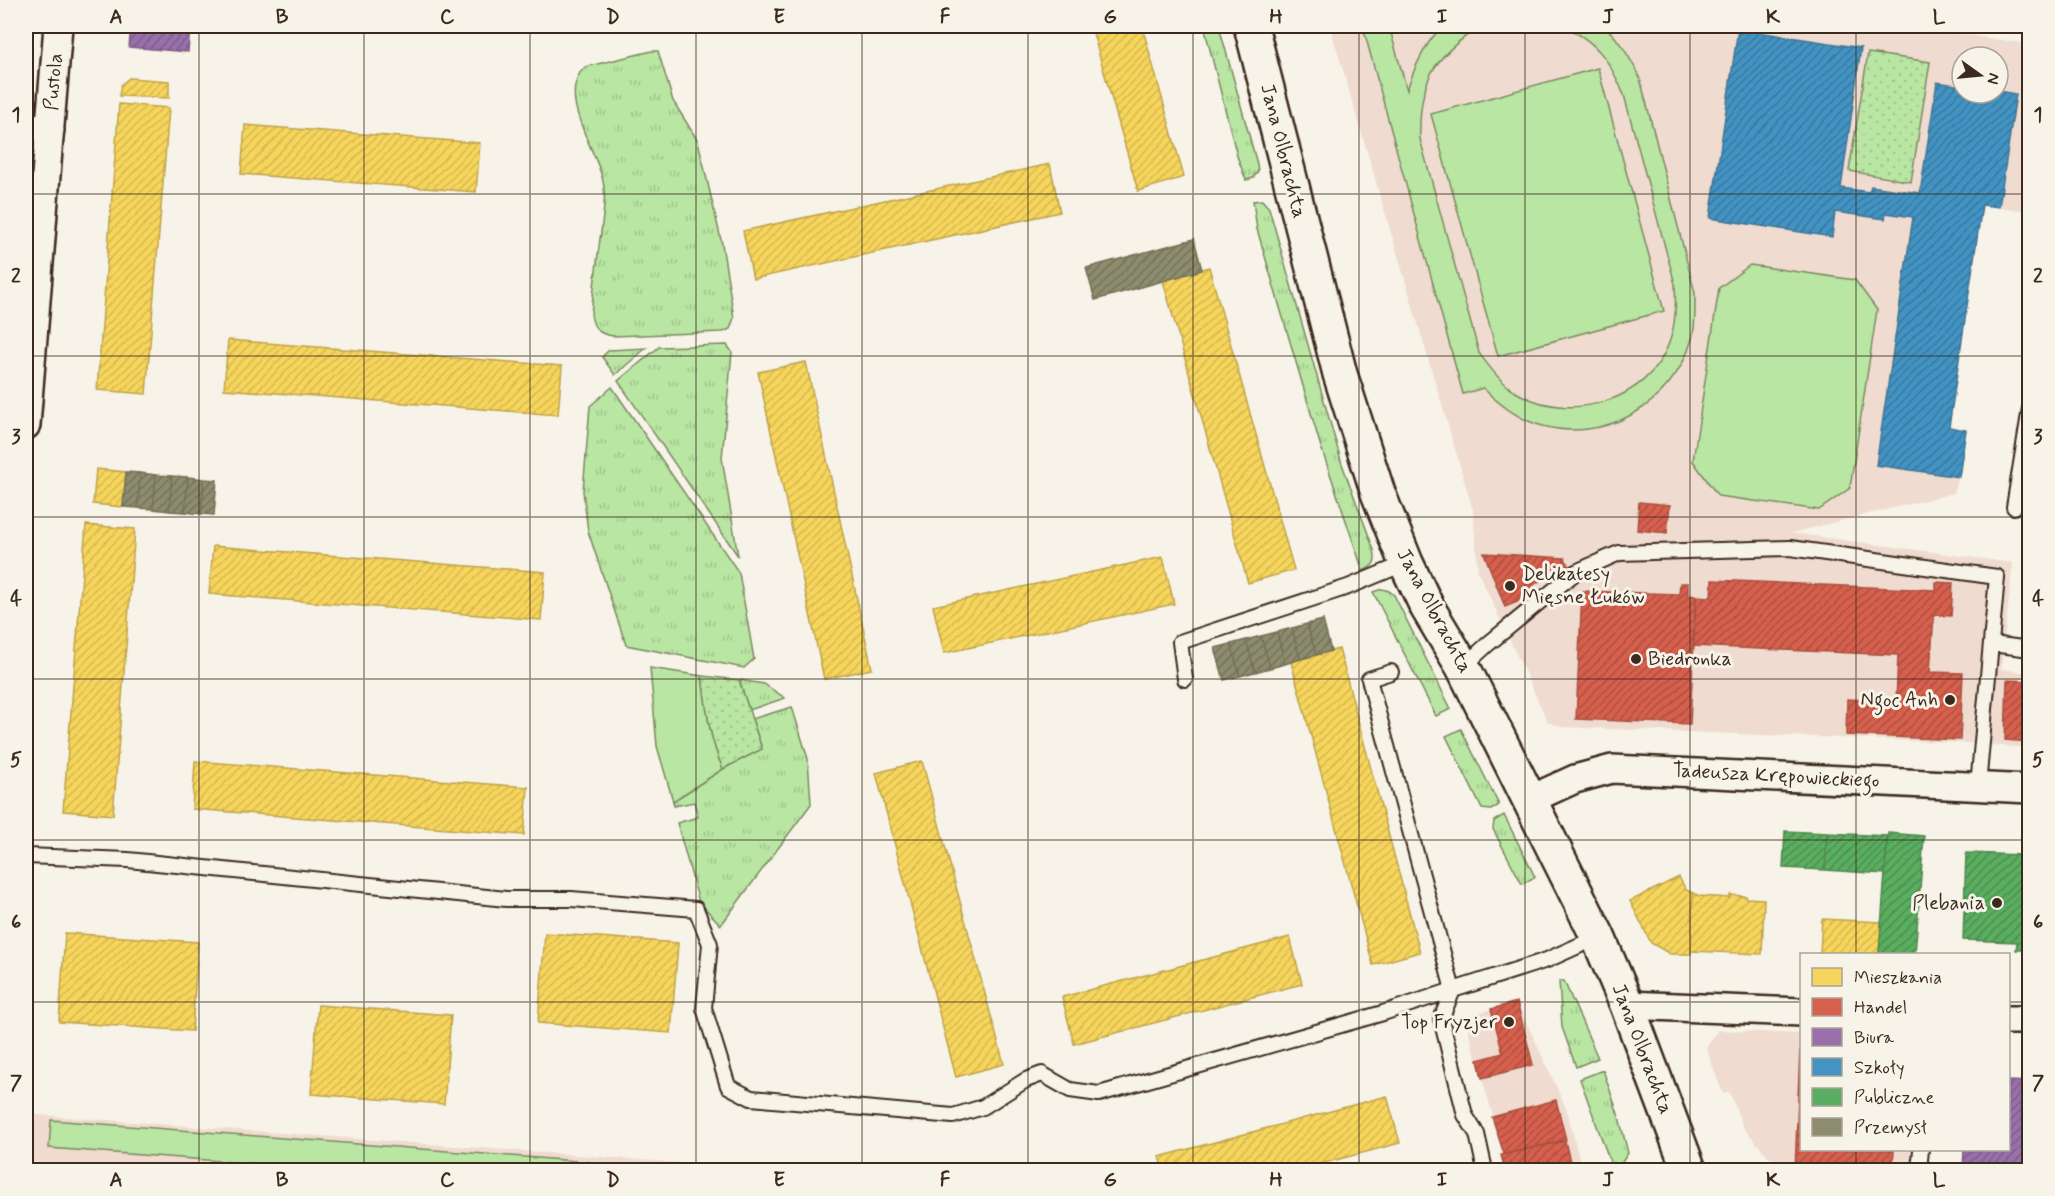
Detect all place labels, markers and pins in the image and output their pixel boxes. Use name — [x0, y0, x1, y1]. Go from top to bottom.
place label: Delikatesy Mięsne Łuków — [1522, 561, 1645, 611]
marker: Delikatesy Mięsne Łuków — [1503, 579, 1517, 593]
place label: Biedronka — [1648, 646, 1732, 673]
marker: Biedronka — [1629, 652, 1643, 666]
place label: Ngoc Anh — [1861, 687, 1938, 716]
marker: Ngoc Anh — [1943, 693, 1957, 707]
place label: Plebania — [1912, 890, 1985, 917]
marker: Plebania — [1990, 896, 2004, 910]
place label: Top Fryzjer — [1401, 1009, 1498, 1036]
marker: Top Fryzjer — [1502, 1015, 1516, 1029]

